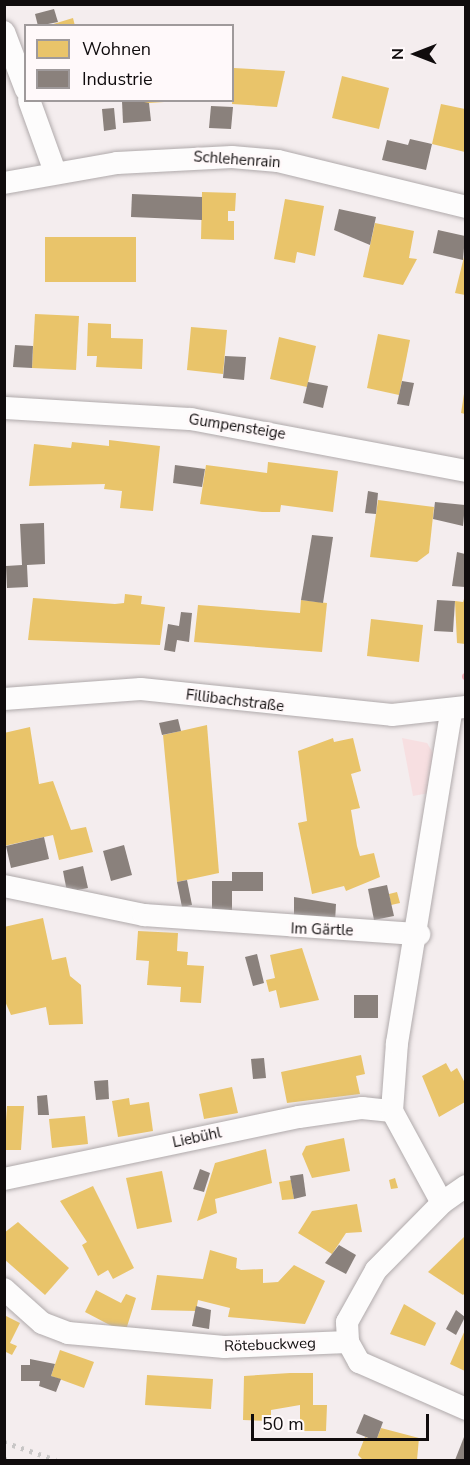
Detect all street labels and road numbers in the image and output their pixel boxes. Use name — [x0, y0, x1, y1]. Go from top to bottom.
street label: Schlehenrain — [193, 148, 281, 172]
street label: Gumpensteige — [187, 410, 287, 444]
street label: Fillibachstraße — [185, 686, 285, 716]
street label: Im Gärtle — [290, 920, 354, 940]
street label: Liebühl — [171, 1124, 223, 1152]
street label: Rötebuckweg — [224, 1334, 316, 1356]

